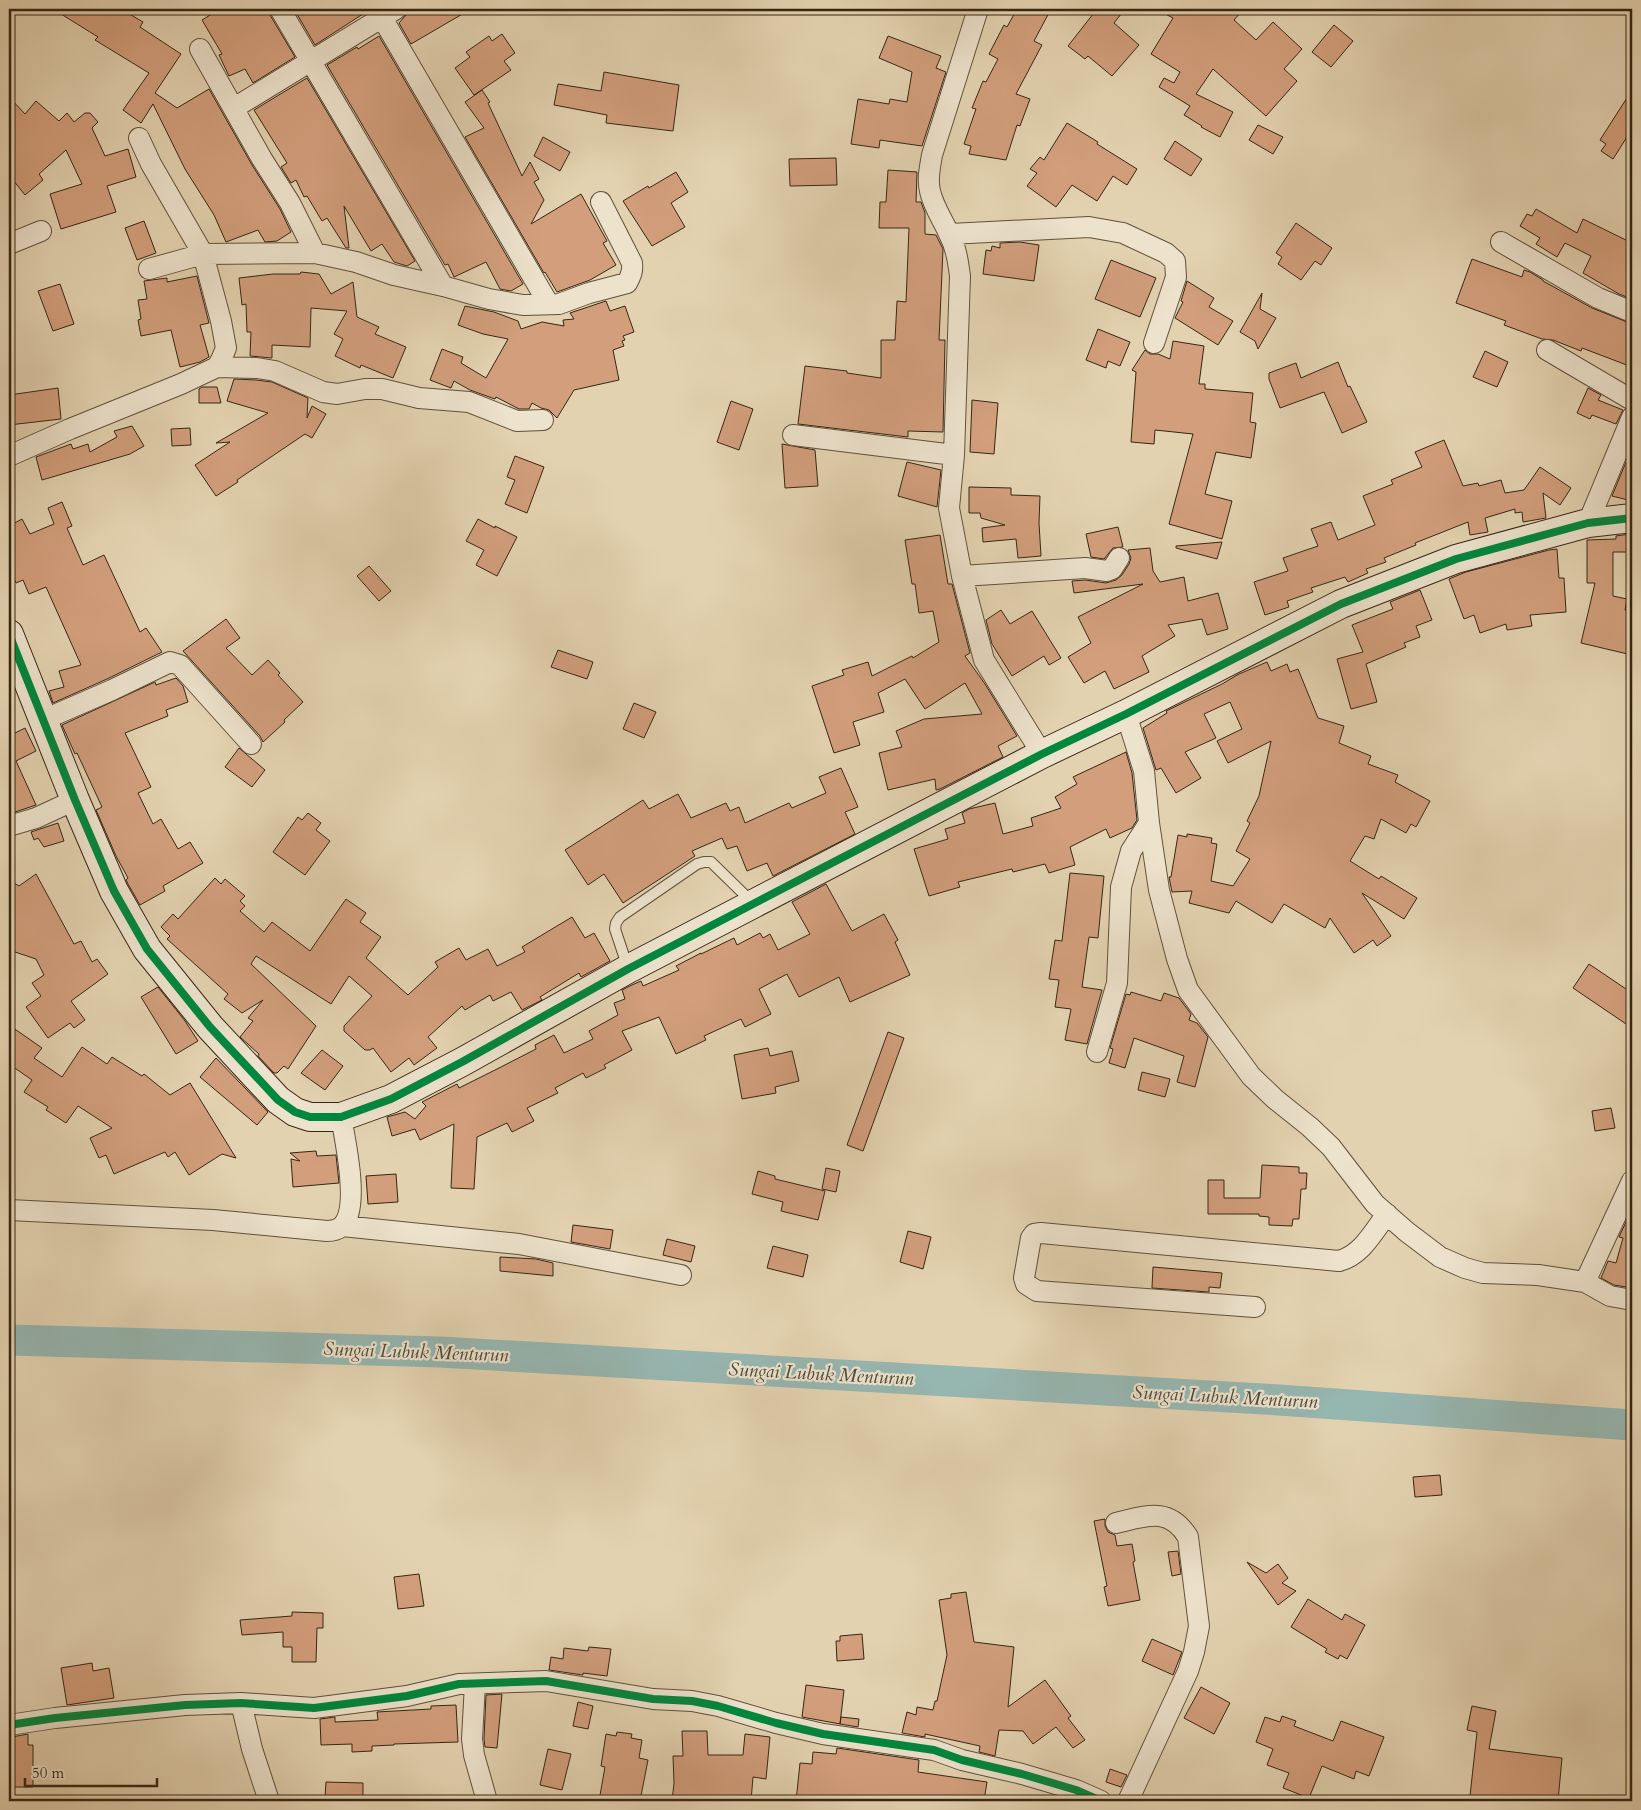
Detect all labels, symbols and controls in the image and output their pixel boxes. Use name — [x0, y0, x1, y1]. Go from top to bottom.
water label: Sungai Lubuk Menturun — [323, 1336, 510, 1368]
water label: Sungai Lubuk Menturun — [728, 1356, 915, 1392]
water label: Sungai Lubuk Menturun — [1132, 1379, 1319, 1415]
scale bar — [25, 1755, 158, 1787]
text: 50 m — [32, 1763, 64, 1783]

